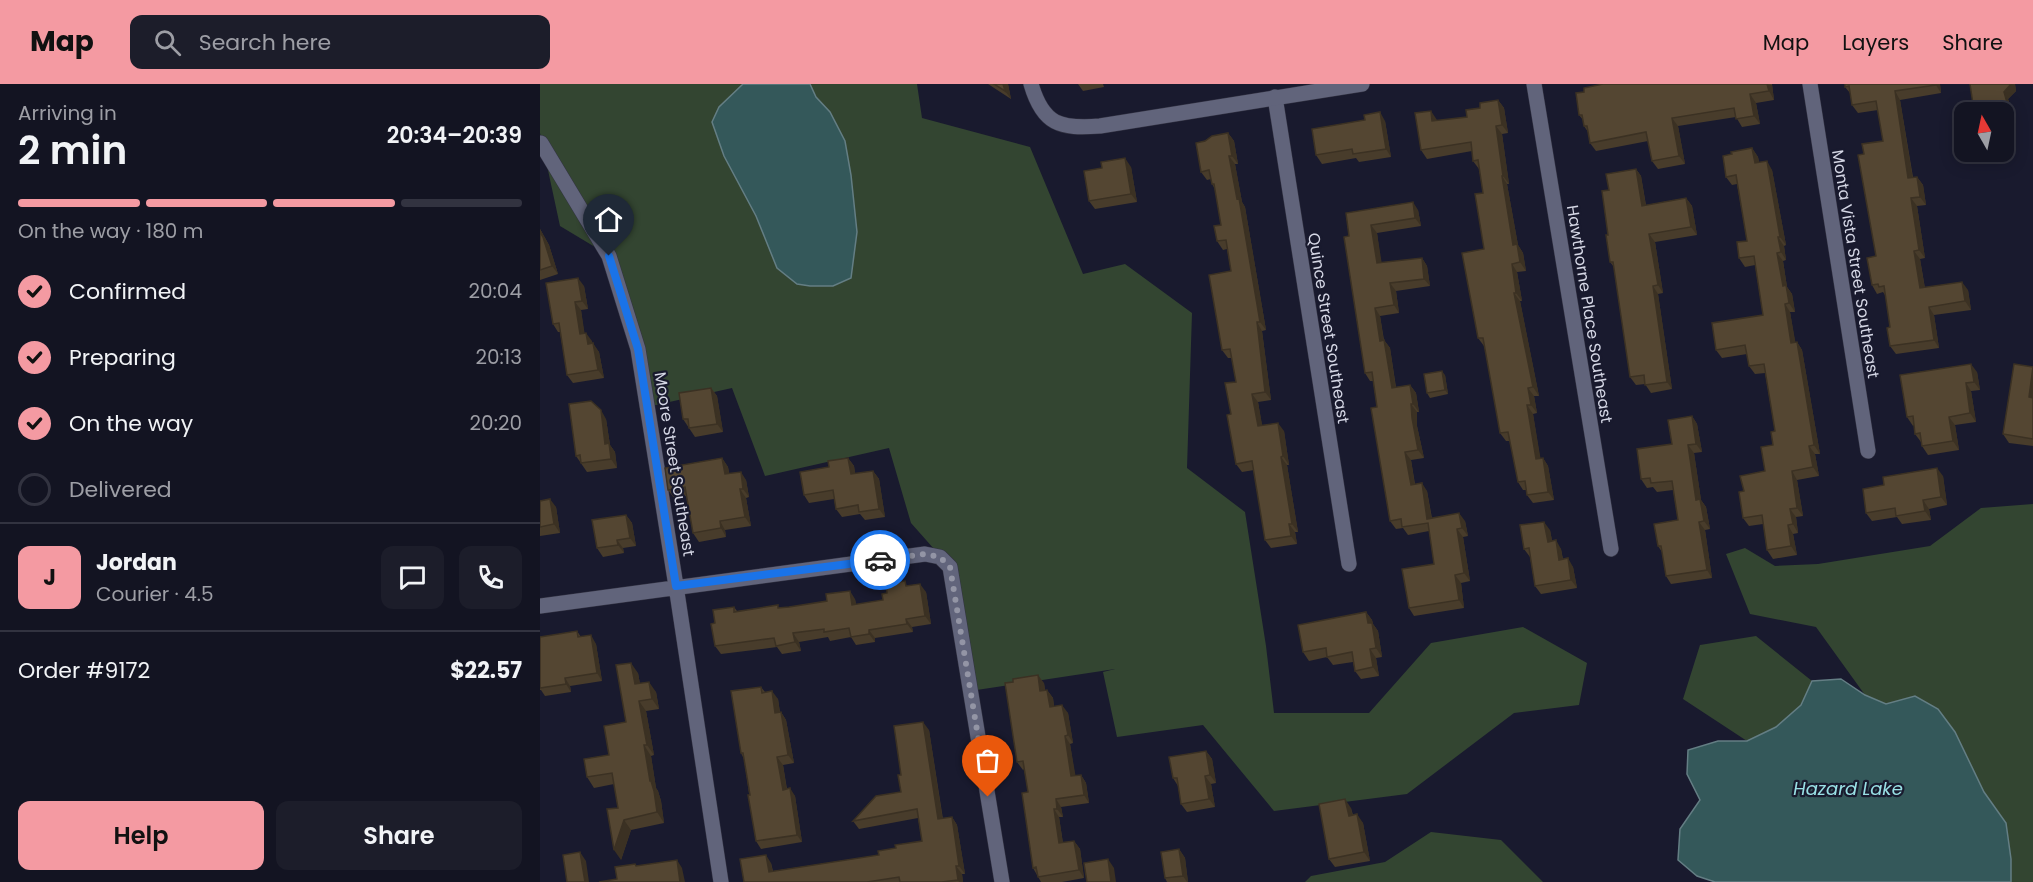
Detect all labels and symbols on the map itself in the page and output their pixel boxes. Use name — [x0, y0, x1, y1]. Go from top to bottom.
north arrow — [1954, 102, 2014, 162]
street label: Monta Vista Street Southeast — [1826, 148, 1885, 380]
pin — [583, 194, 634, 256]
street label: Hawthorne Place Southeast — [1561, 203, 1618, 425]
street label: Quince Street Southeast — [1302, 231, 1355, 425]
street label: Moore Street Southeast — [649, 370, 700, 558]
courier — [850, 530, 910, 590]
pin — [962, 735, 1013, 797]
water label: Hazard Lake — [1793, 776, 1903, 801]

